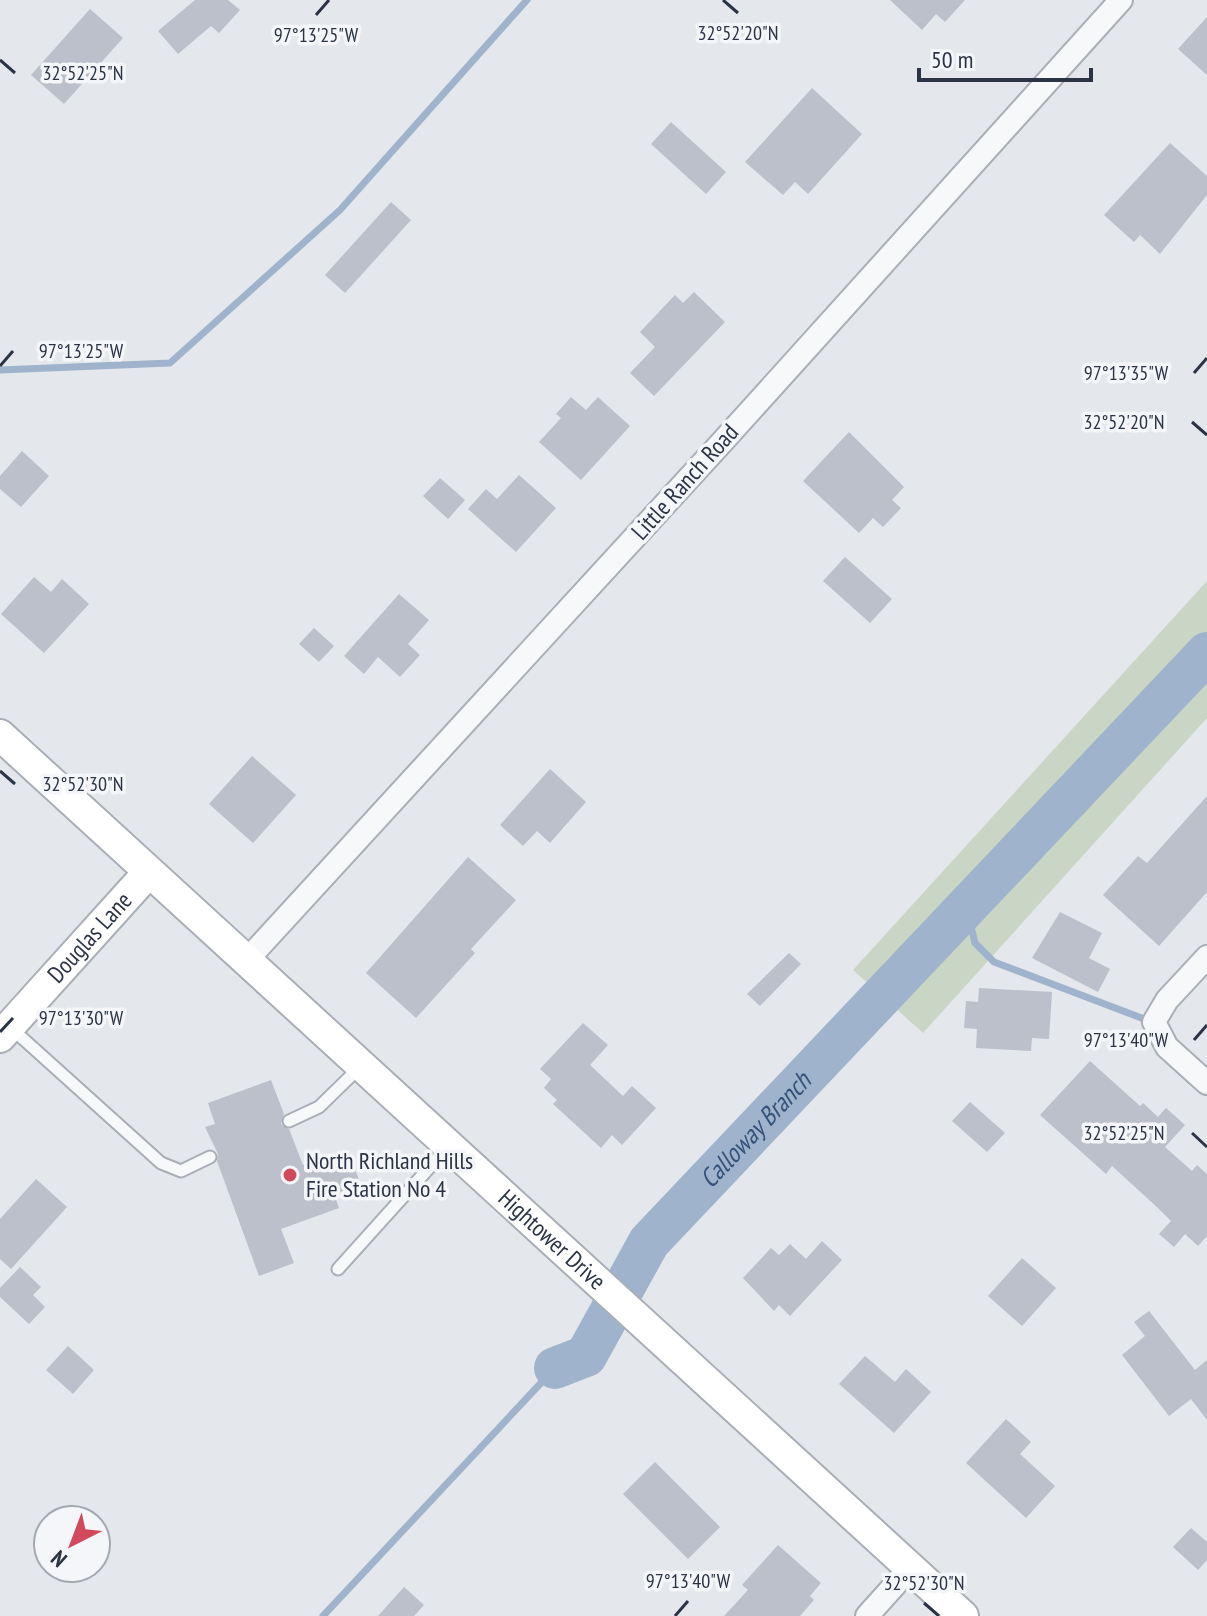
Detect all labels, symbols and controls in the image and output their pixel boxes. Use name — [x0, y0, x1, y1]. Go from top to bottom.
text: 32°52'20"N — [698, 20, 778, 46]
text: 97°13'25"W — [274, 22, 359, 48]
scale bar — [919, 32, 1091, 82]
text: 50 m — [931, 44, 973, 75]
text: 32°52'25"N — [43, 60, 123, 86]
text: 97°13'25"W — [39, 338, 124, 364]
text: 97°13'35"W — [1084, 360, 1169, 386]
text: 32°52'20"N — [1084, 409, 1164, 435]
street label: Little Ranch Road — [624, 417, 745, 546]
text: 32°52'30"N — [43, 771, 123, 797]
street label: Douglas Lane — [40, 885, 138, 989]
text: 97°13'30"W — [39, 1005, 124, 1031]
text: 97°13'40"W — [1084, 1027, 1169, 1053]
water label: Calloway Branch — [692, 1064, 819, 1194]
text: 32°52'25"N — [1084, 1120, 1164, 1146]
place label: North Richland Hills Fire Station No 4 — [306, 1145, 473, 1204]
marker: North Richland Hills Fire Station No 4 — [281, 1166, 299, 1184]
street label: Hightower Drive — [492, 1183, 612, 1296]
north arrow — [32, 1504, 112, 1584]
text: N — [45, 1544, 72, 1573]
text: 97°13'40"W — [646, 1568, 731, 1594]
text: 32°52'30"N — [884, 1570, 964, 1596]

